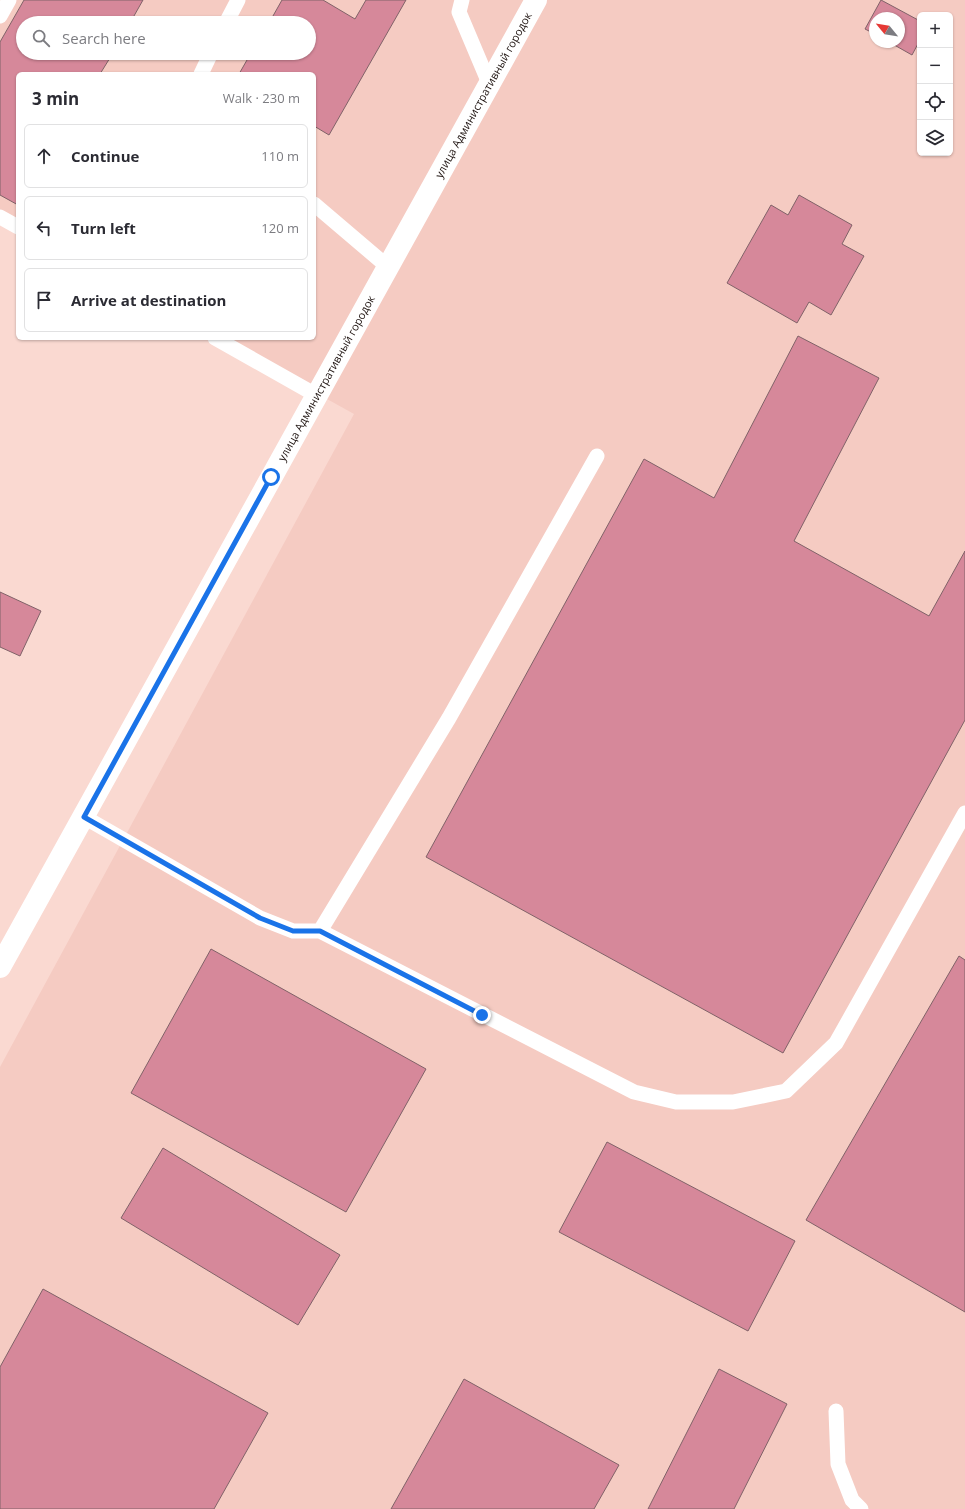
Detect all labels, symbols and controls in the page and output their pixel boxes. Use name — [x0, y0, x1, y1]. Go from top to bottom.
street label: улица Административный городок — [431, 9, 535, 180]
north arrow — [869, 12, 905, 48]
map controls — [917, 12, 953, 156]
button: + — [917, 12, 953, 48]
search box — [16, 16, 316, 60]
icon: search — [30, 27, 52, 49]
text: Search here — [62, 28, 146, 48]
button: − — [917, 48, 953, 84]
button: locate — [917, 84, 953, 120]
text: 3 min — [32, 87, 79, 110]
text: Walk · 230 m — [223, 89, 300, 107]
button: layers — [917, 120, 953, 156]
icon: ahead — [33, 145, 55, 167]
text: Continue — [71, 146, 139, 166]
text: 110 m — [261, 147, 299, 165]
icon: left — [33, 217, 55, 239]
text: Turn left — [71, 218, 136, 238]
text: 120 m — [261, 219, 299, 237]
icon: arrive — [33, 289, 55, 311]
text: Arrive at destination — [71, 290, 226, 310]
street label: улица Административный городок — [274, 292, 378, 464]
route start — [262, 468, 280, 486]
route end — [473, 1006, 491, 1024]

